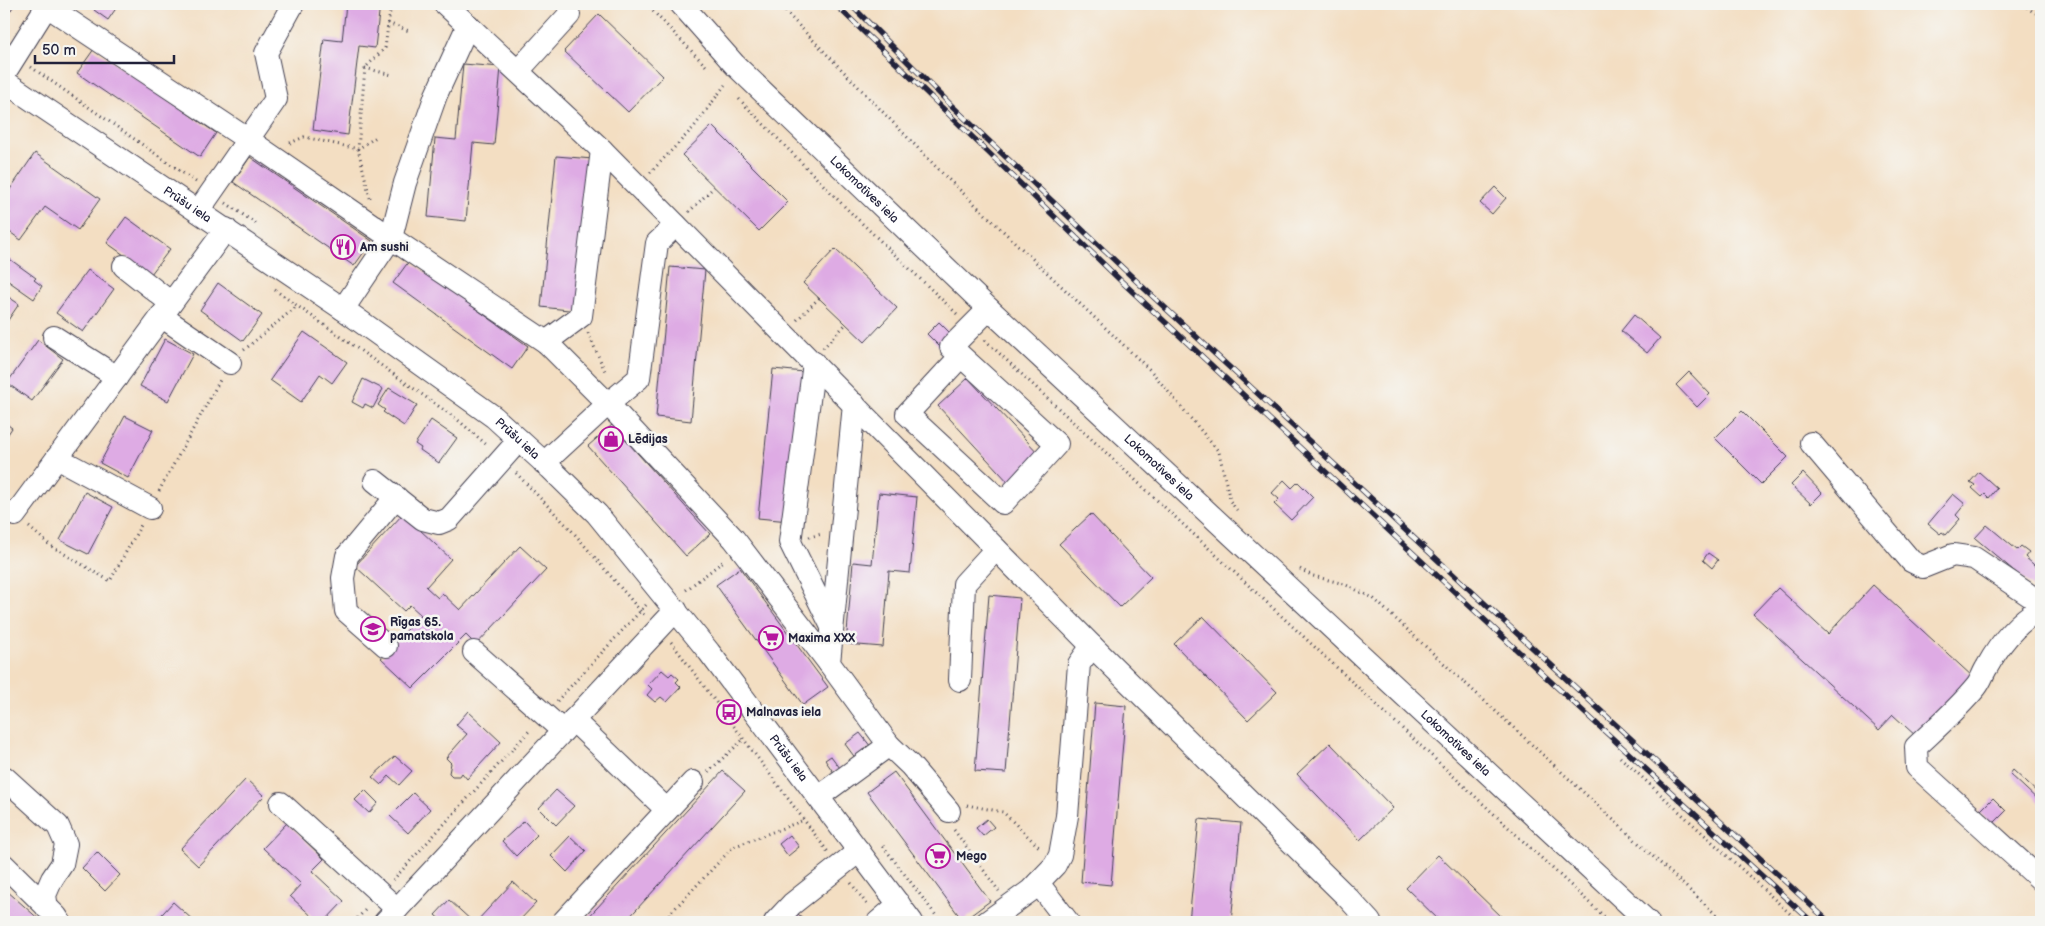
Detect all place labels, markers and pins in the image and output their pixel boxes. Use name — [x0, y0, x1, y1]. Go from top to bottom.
restaurant icon: Am sushi — [330, 234, 356, 260]
place label: Am sushi — [359, 240, 409, 255]
shop icon: Lēdijas — [598, 426, 624, 452]
place label: Lēdijas — [628, 432, 668, 447]
place label: Rīgas 65. pamatskola — [390, 615, 454, 644]
school or university icon: Rīgas 65. pamatskola — [360, 616, 386, 642]
supermarket icon: Maxima XXX — [758, 625, 784, 651]
place label: Maxima XXX — [788, 631, 855, 646]
bus stop icon: Malnavas iela — [716, 699, 742, 725]
place label: Malnavas iela — [746, 705, 821, 720]
supermarket icon: Mego — [925, 843, 951, 869]
place label: Mego — [956, 849, 987, 864]

